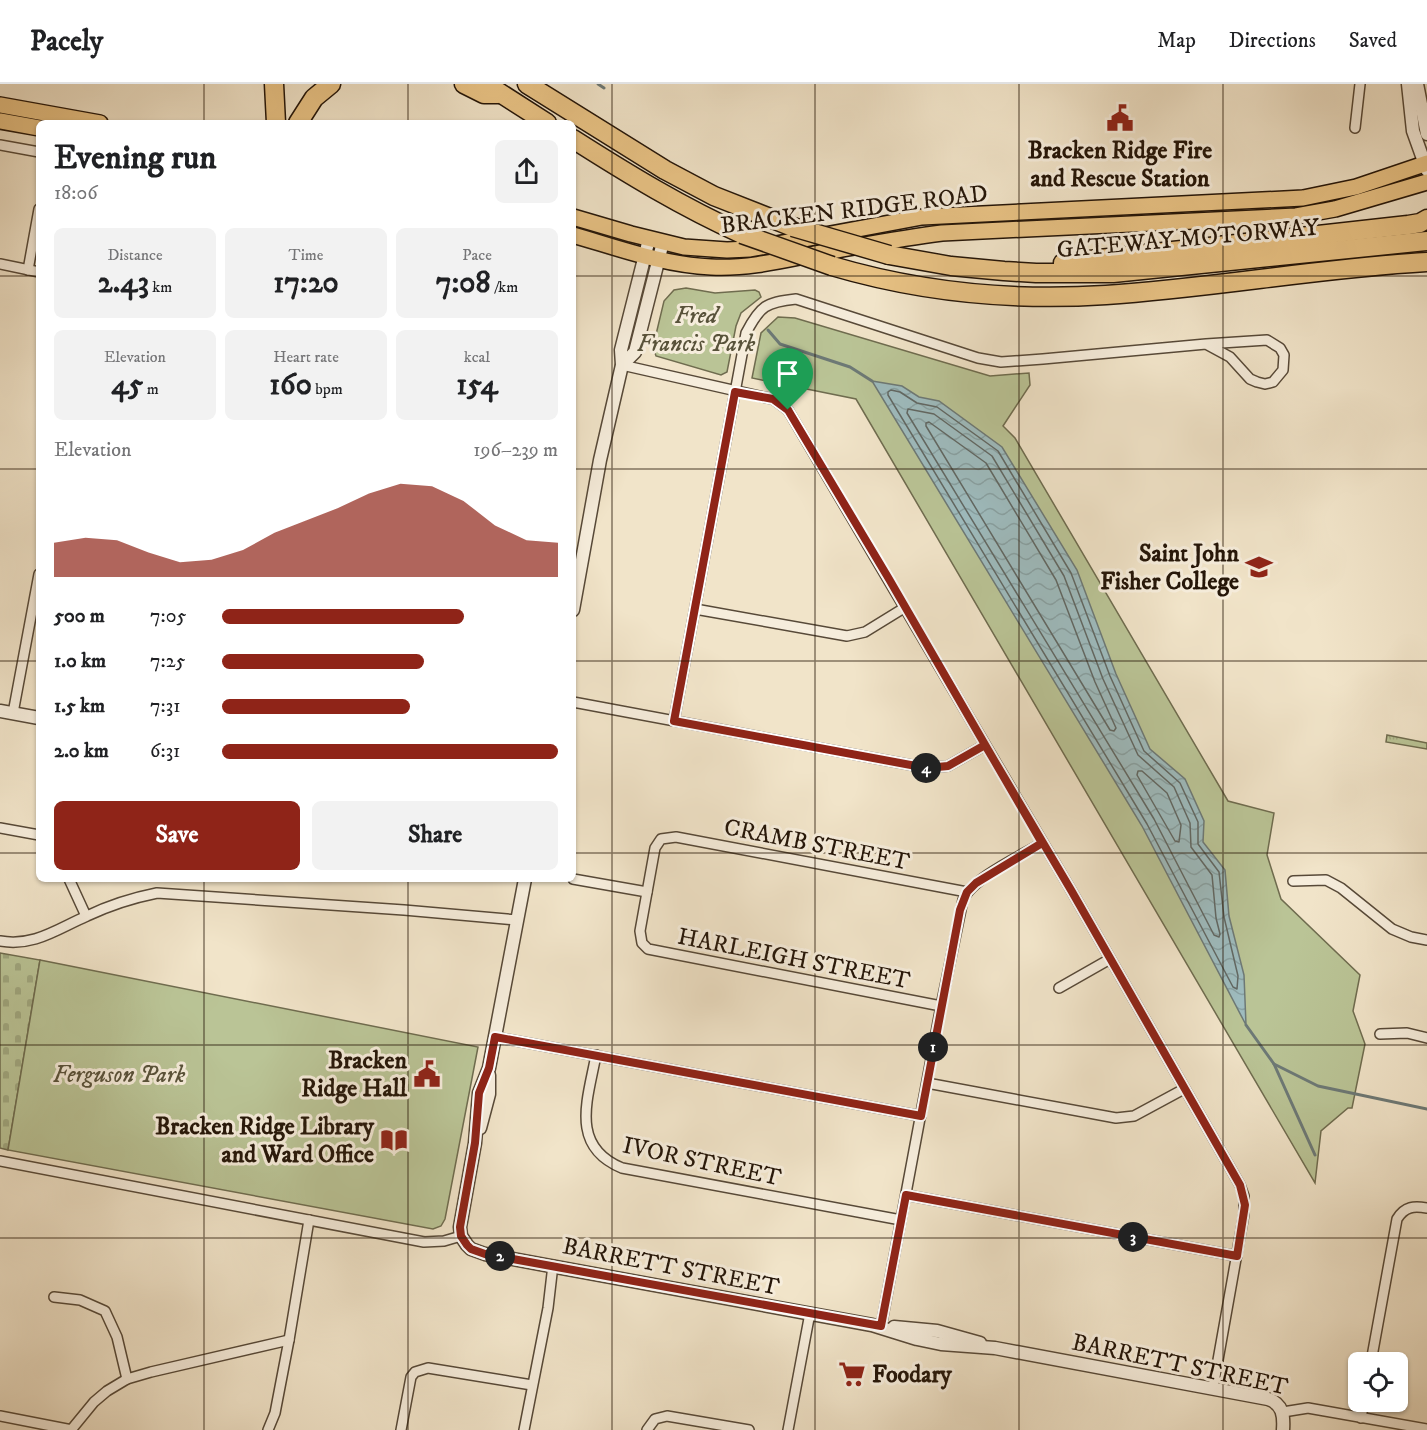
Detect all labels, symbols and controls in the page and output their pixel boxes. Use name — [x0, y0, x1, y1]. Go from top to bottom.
text: Pacely — [30, 24, 103, 59]
text: Map — [1157, 28, 1196, 54]
text: Directions — [1229, 28, 1316, 54]
text: Saved — [1349, 28, 1397, 54]
public building icon: Bracken Ridge Fire and Rescue Station — [1105, 103, 1135, 133]
place label: Bracken Ridge Fire and Rescue Station — [1028, 136, 1212, 194]
text: Evening run — [54, 138, 216, 179]
button: share — [495, 140, 558, 203]
street label: BRACKEN RIDGE ROAD — [719, 179, 990, 241]
text: 18:06 — [54, 181, 98, 206]
street label: GATEWAY MOTORWAY — [1056, 213, 1321, 265]
text: Distance — [107, 245, 163, 265]
text: Time — [289, 245, 323, 265]
text: Pace — [462, 245, 492, 265]
text: 2.43 — [98, 265, 149, 302]
text: 17:20 — [273, 265, 339, 302]
text: 7:08 — [436, 265, 491, 302]
text: km — [149, 277, 172, 297]
text: /km — [491, 277, 518, 297]
park label: Fred Francis Park — [637, 301, 755, 359]
text: Elevation — [104, 347, 166, 367]
text: Heart rate — [273, 347, 339, 367]
text: kcal — [464, 347, 490, 367]
pin — [762, 348, 813, 410]
icon: arrive — [771, 357, 804, 390]
text: 45 — [111, 367, 143, 404]
text: 160 — [269, 367, 312, 404]
text: 154 — [456, 367, 498, 404]
text: m — [143, 379, 159, 399]
text: bpm — [312, 379, 343, 399]
text: Elevation — [54, 438, 131, 463]
text: 196–239 m — [473, 438, 558, 463]
place label: Saint John Fisher College — [1100, 539, 1239, 597]
school or university icon: Saint John Fisher College — [1244, 552, 1274, 582]
text: 500 m — [54, 604, 105, 629]
text: 7:05 — [150, 604, 186, 629]
text: 1.0 km — [54, 649, 106, 674]
text: 7:25 — [150, 649, 185, 674]
text: 1.5 km — [54, 694, 105, 719]
text: 7:31 — [150, 694, 181, 719]
text: 2.0 km — [54, 739, 109, 764]
text: 6:31 — [150, 739, 180, 764]
pin: 4 — [911, 753, 941, 783]
text: 4 — [921, 758, 931, 778]
button: Save — [54, 801, 300, 870]
button: Share — [312, 801, 558, 870]
street label: CRAMB STREET — [721, 812, 912, 878]
street label: HARLEIGH STREET — [675, 922, 913, 996]
pin: 1 — [918, 1032, 948, 1062]
text: 1 — [930, 1037, 936, 1057]
place label: Bracken Ridge Hall — [301, 1046, 408, 1104]
public building icon: Bracken Ridge Hall — [412, 1059, 442, 1089]
park label: Ferguson Park — [53, 1060, 185, 1090]
place label: Bracken Ridge Library and Ward Office — [155, 1112, 375, 1170]
library icon: Bracken Ridge Library and Ward Office — [379, 1125, 409, 1155]
street label: IVOR STREET — [620, 1131, 784, 1193]
pin: 3 — [1118, 1222, 1148, 1252]
text: 3 — [1130, 1227, 1136, 1247]
street label: BARRETT STREET — [560, 1231, 782, 1303]
pin: 2 — [485, 1241, 515, 1271]
text: 2 — [496, 1246, 504, 1266]
street label: BARRETT STREET — [1069, 1327, 1291, 1403]
map controls — [1348, 1352, 1408, 1412]
button: locate — [1348, 1352, 1408, 1412]
supermarket icon: Foodary — [837, 1359, 867, 1389]
place label: Foodary — [872, 1360, 952, 1390]

